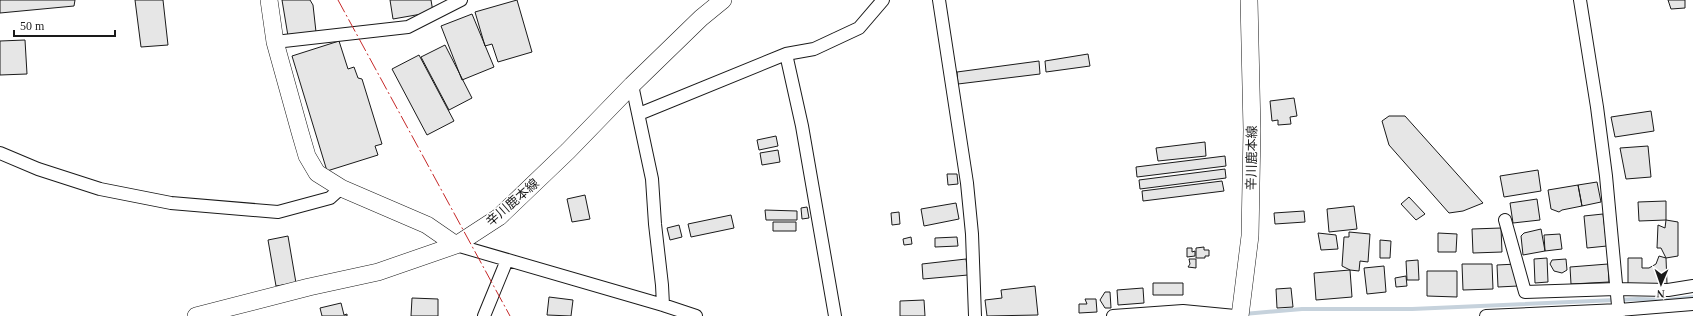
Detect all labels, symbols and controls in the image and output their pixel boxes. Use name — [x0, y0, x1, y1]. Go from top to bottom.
scale bar — [14, 12, 115, 38]
text: 50 m — [20, 19, 45, 33]
street label: 辛川鹿本線 — [1243, 125, 1260, 191]
street label: 辛川鹿本線 — [483, 175, 542, 229]
north arrow — [1641, 264, 1681, 304]
text: N — [1656, 288, 1665, 300]

